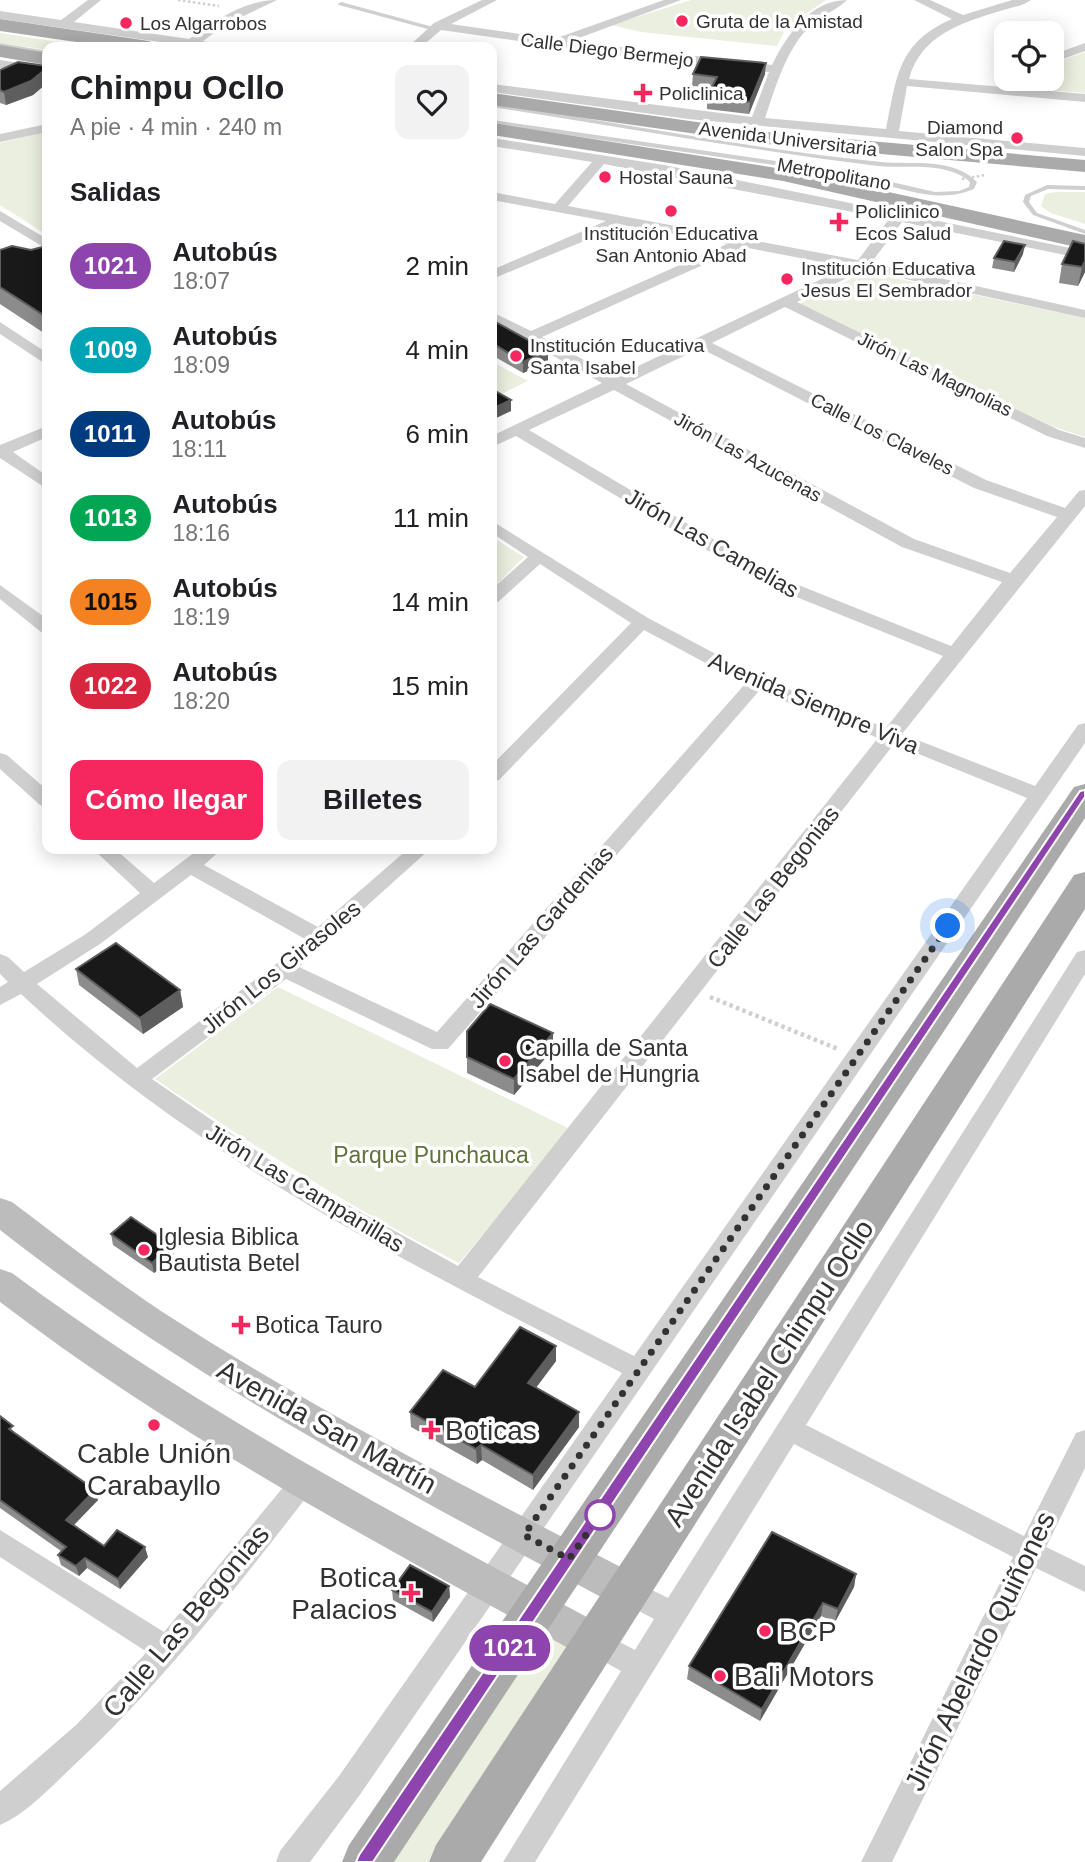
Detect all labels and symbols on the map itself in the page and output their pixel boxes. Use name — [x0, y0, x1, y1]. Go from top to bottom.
place label: Gruta de la Amistad — [696, 11, 863, 32]
place label: Los Algarrobos — [140, 13, 267, 34]
marker: Gruta de la Amistad — [674, 13, 690, 29]
marker: Los Algarrobos — [118, 15, 134, 31]
street label: Calle Diego Bermejo — [519, 29, 695, 71]
marker: Policlinica — [633, 83, 653, 103]
place label: Policlinica — [659, 83, 744, 104]
place label: Diamond Salon Spa — [915, 117, 1003, 160]
street label: Avenida Universitaria — [698, 118, 879, 160]
marker: Diamond Salon Spa — [1009, 130, 1025, 146]
street label: Metropolitano — [775, 154, 893, 194]
place label: Hostal Sauna — [619, 167, 734, 188]
marker: Hostal Sauna — [597, 169, 613, 185]
place label: Policlinico Ecos Salud — [855, 201, 951, 244]
marker: Institución Educativa San Antonio Abad — [663, 203, 679, 219]
marker: Policlinico Ecos Salud — [829, 212, 849, 232]
place label: Institución Educativa San Antonio Abad — [584, 223, 759, 266]
place label: Institución Educativa Jesus El Sembrador — [801, 258, 976, 301]
marker: Institución Educativa Jesus El Sembrador — [779, 271, 795, 287]
street label: Jirón Las Magnolias — [854, 328, 1016, 420]
place label: Institución Educativa Santa Isabel — [530, 335, 705, 378]
marker: Institución Educativa Santa Isabel — [508, 348, 524, 364]
street label: Calle Los Claveles — [807, 389, 957, 479]
street label: Jirón Las Azucenas — [671, 408, 825, 506]
street label: Jirón Las Camelias — [621, 483, 803, 603]
street label: Avenida Siempre Viva — [705, 647, 923, 759]
street label: Calle Las Begonias — [702, 801, 844, 973]
street label: Jirón Las Gardenias — [464, 841, 618, 1013]
street label: Jirón Los Girasoles — [196, 895, 366, 1039]
your location — [930, 908, 965, 943]
place label: Capilla de Santa Isabel de Hungria — [519, 1035, 699, 1087]
marker: Capilla de Santa Isabel de Hungria — [497, 1053, 513, 1069]
street label: Jirón Las Campanillas — [201, 1119, 409, 1257]
park label: Parque Punchauca — [333, 1142, 529, 1168]
street label: Avenida Isabel Chimpu Ocllo — [658, 1214, 880, 1532]
place label: Iglesia Biblica Bautista Betel — [158, 1224, 300, 1276]
marker: Iglesia Biblica Bautista Betel — [136, 1242, 152, 1258]
place label: Botica Tauro — [255, 1312, 382, 1338]
marker: Botica Tauro — [233, 1317, 249, 1333]
street label: Avenida San Martín — [212, 1354, 442, 1500]
place label: Boticas — [445, 1415, 537, 1446]
marker: Cable Unión Carabayllo — [146, 1417, 162, 1433]
marker: Boticas — [423, 1422, 439, 1438]
place label: Cable Unión Carabayllo — [77, 1438, 231, 1501]
unlabelled marker — [585, 1500, 615, 1530]
street label: Jirón Abelardo Quiñones — [899, 1506, 1061, 1796]
street label: Calle Las Begonias — [97, 1519, 275, 1723]
place label: Botica Palacios — [291, 1562, 397, 1625]
marker: Botica Palacios — [403, 1585, 419, 1601]
place label: BCP — [779, 1616, 837, 1647]
marker: BCP — [757, 1623, 773, 1639]
line badge: 1021 — [461, 1625, 559, 1671]
place label: Bali Motors — [734, 1661, 874, 1692]
marker: Bali Motors — [712, 1668, 728, 1684]

